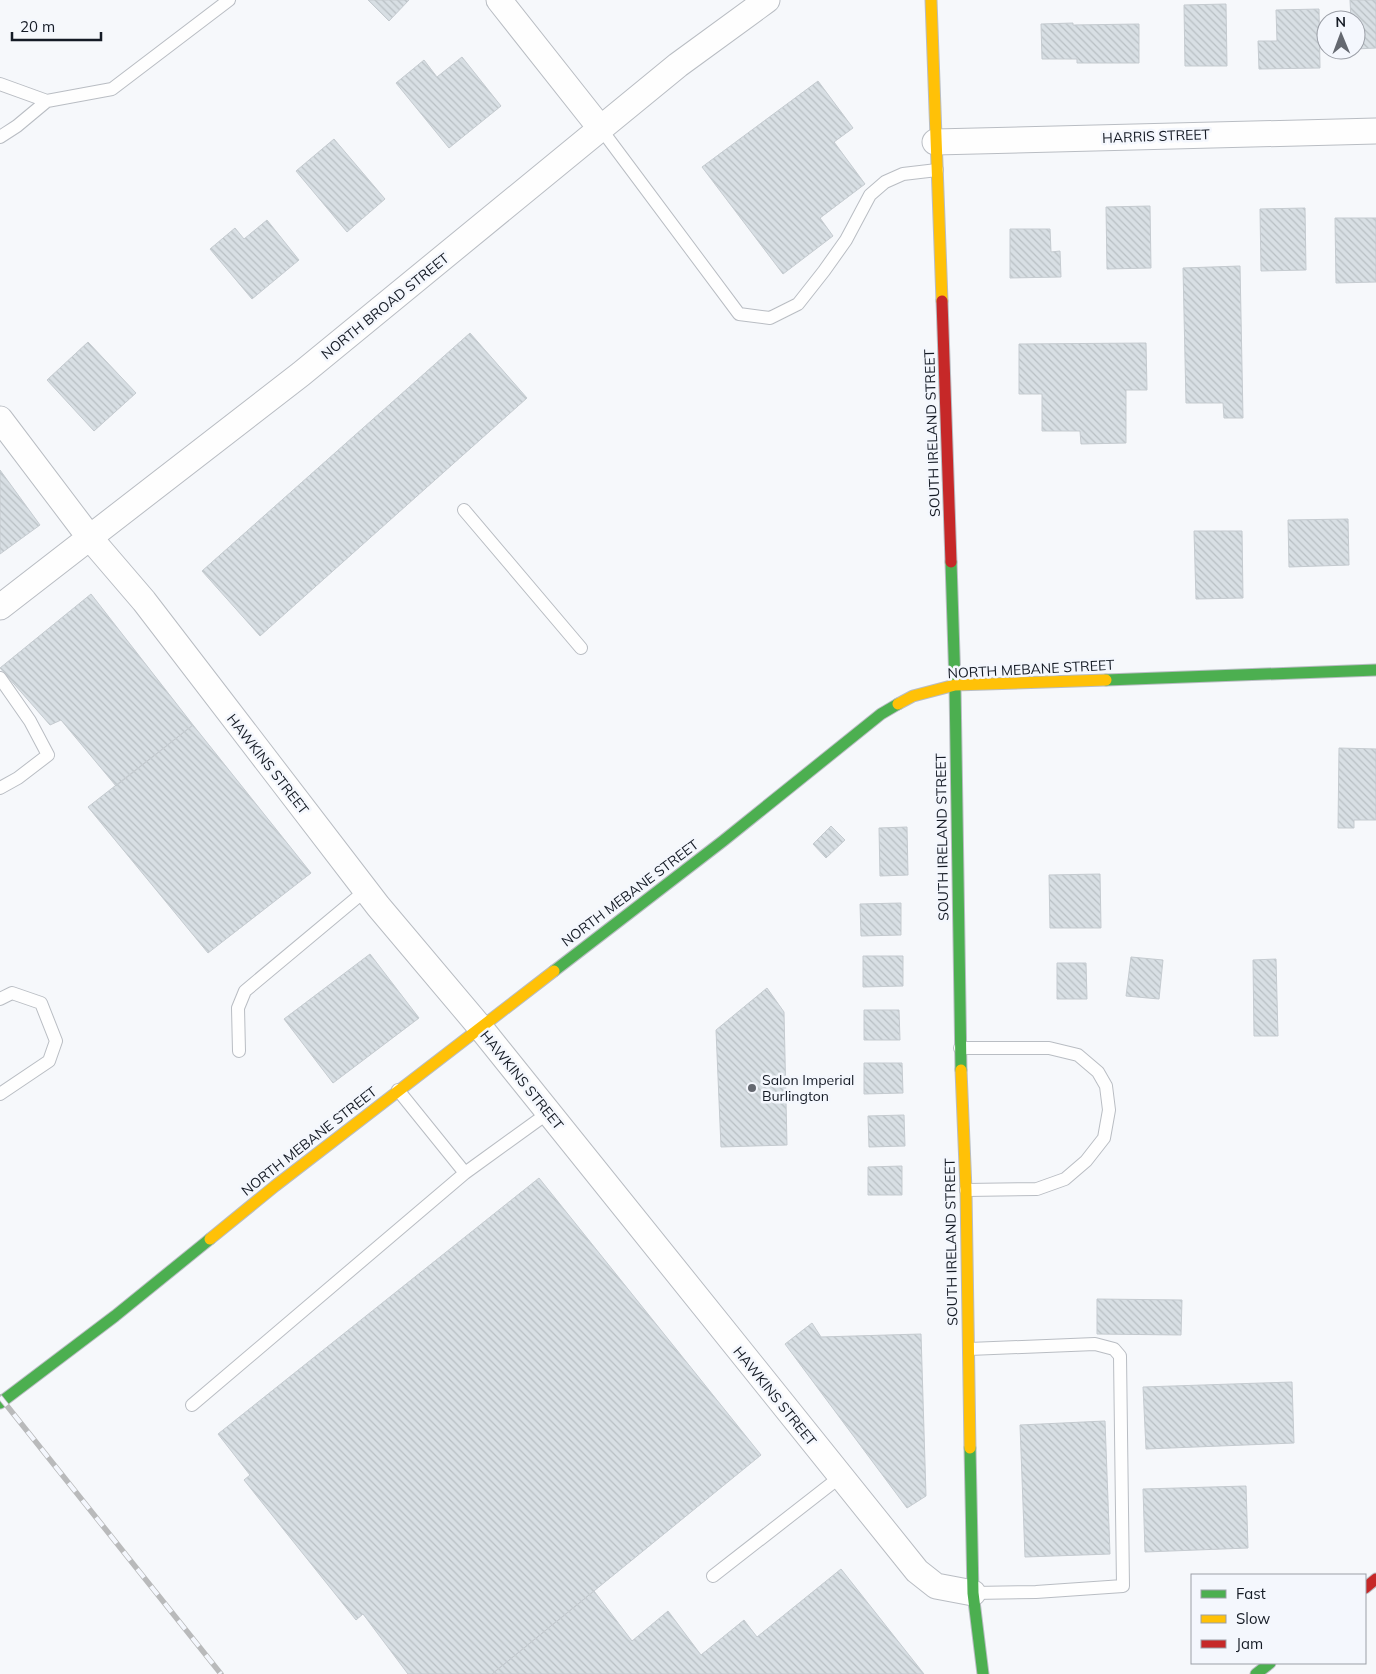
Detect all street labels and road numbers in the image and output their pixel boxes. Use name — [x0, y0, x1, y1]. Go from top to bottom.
street label: HARRIS STREET — [1102, 125, 1211, 147]
street label: NORTH BROAD STREET — [318, 249, 453, 363]
street label: SOUTH IRELAND STREET — [920, 348, 944, 517]
street label: NORTH MEBANE STREET — [947, 656, 1115, 682]
street label: HAWKINS STREET — [223, 710, 313, 818]
street label: SOUTH IRELAND STREET — [932, 752, 952, 921]
street label: NORTH MEBANE STREET — [558, 835, 703, 951]
street label: HAWKINS STREET — [476, 1027, 568, 1134]
street label: NORTH MEBANE STREET — [238, 1082, 381, 1200]
street label: SOUTH IRELAND STREET — [941, 1157, 961, 1326]
street label: HAWKINS STREET — [729, 1343, 821, 1450]

